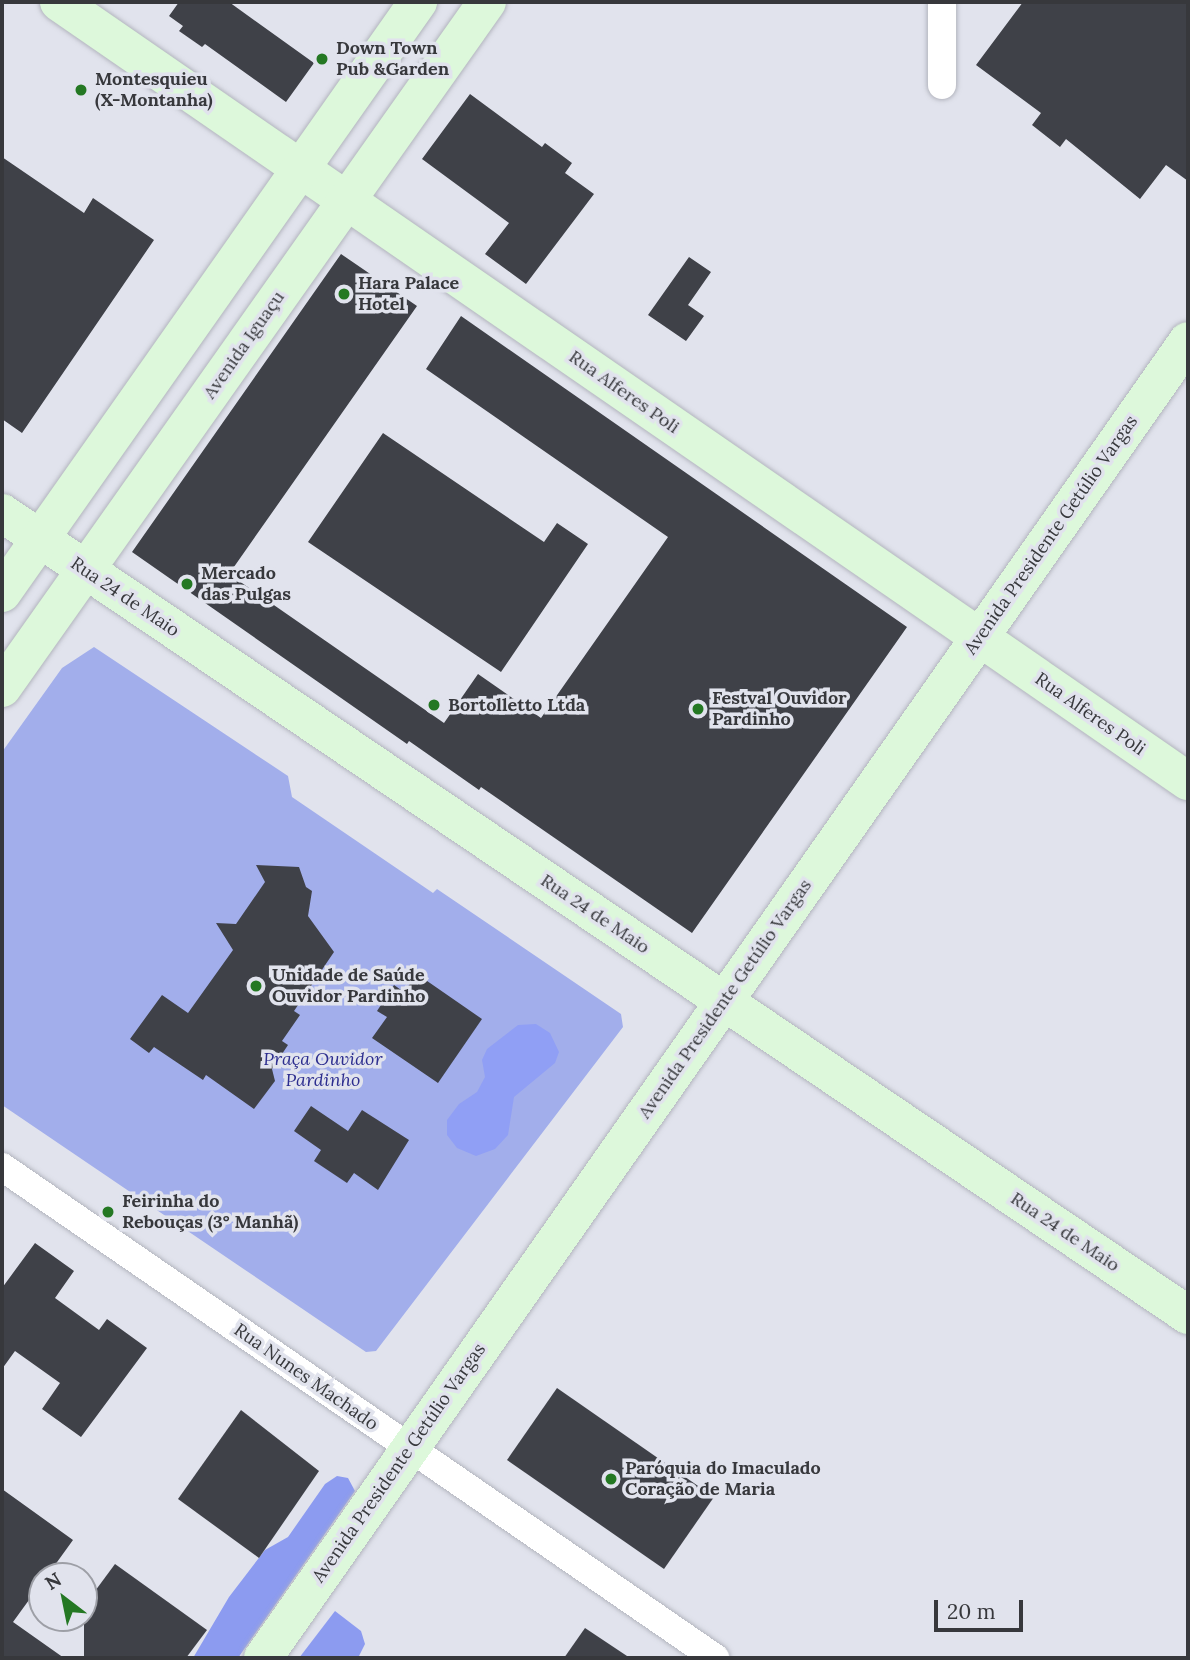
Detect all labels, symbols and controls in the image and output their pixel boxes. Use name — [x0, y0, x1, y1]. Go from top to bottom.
place label: Down Town Pub &Garden — [336, 38, 449, 80]
marker: Down Town Pub &Garden — [314, 51, 330, 67]
place label: Montesquieu (X-Montanha) — [95, 69, 213, 112]
marker: Montesquieu (X-Montanha) — [73, 82, 89, 98]
place label: Hara Palace Hotel — [358, 273, 459, 316]
marker: Hara Palace Hotel — [336, 286, 352, 302]
street label: Avenida Iguaçu — [199, 287, 289, 403]
street label: Rua Alferes Poli — [565, 346, 683, 438]
street label: Avenida Presidente Getúlio Vargas — [960, 411, 1142, 659]
street label: Rua 24 de Maio — [67, 553, 183, 641]
place label: Mercado das Pulgas — [201, 563, 291, 606]
marker: Mercado das Pulgas — [179, 576, 195, 592]
street label: Rua Alferes Poli — [1031, 668, 1149, 760]
place label: Festval Ouvidor Pardinho — [712, 688, 847, 730]
place label: Bortolletto Ltda — [448, 694, 585, 716]
marker: Bortolletto Ltda — [426, 697, 442, 713]
marker: Festval Ouvidor Pardinho — [690, 701, 706, 717]
street label: Rua 24 de Maio — [537, 870, 653, 958]
street label: Avenida Presidente Getúlio Vargas — [634, 875, 816, 1123]
place label: Unidade de Saúde Ouvidor Pardinho — [272, 965, 425, 1007]
marker: Unidade de Saúde Ouvidor Pardinho — [246, 976, 266, 996]
park label: Praça Ouvidor Pardinho — [263, 1049, 383, 1092]
street label: Rua 24 de Maio — [1007, 1188, 1123, 1276]
place label: Feirinha do Rebouças (3° Manhã) — [122, 1191, 298, 1234]
marker: Feirinha do Rebouças (3° Manhã) — [100, 1204, 116, 1220]
street label: Rua Nunes Machado — [230, 1319, 382, 1435]
street label: Avenida Presidente Getúlio Vargas — [308, 1339, 490, 1587]
place label: Paróquia do Imaculado Coração de Maria — [625, 1458, 821, 1500]
marker: Paróquia do Imaculado Coração de Maria — [603, 1471, 619, 1487]
north arrow — [28, 1562, 98, 1632]
text: N — [40, 1567, 66, 1595]
scale bar — [938, 1586, 1027, 1630]
text: 20 m — [947, 1598, 996, 1625]

